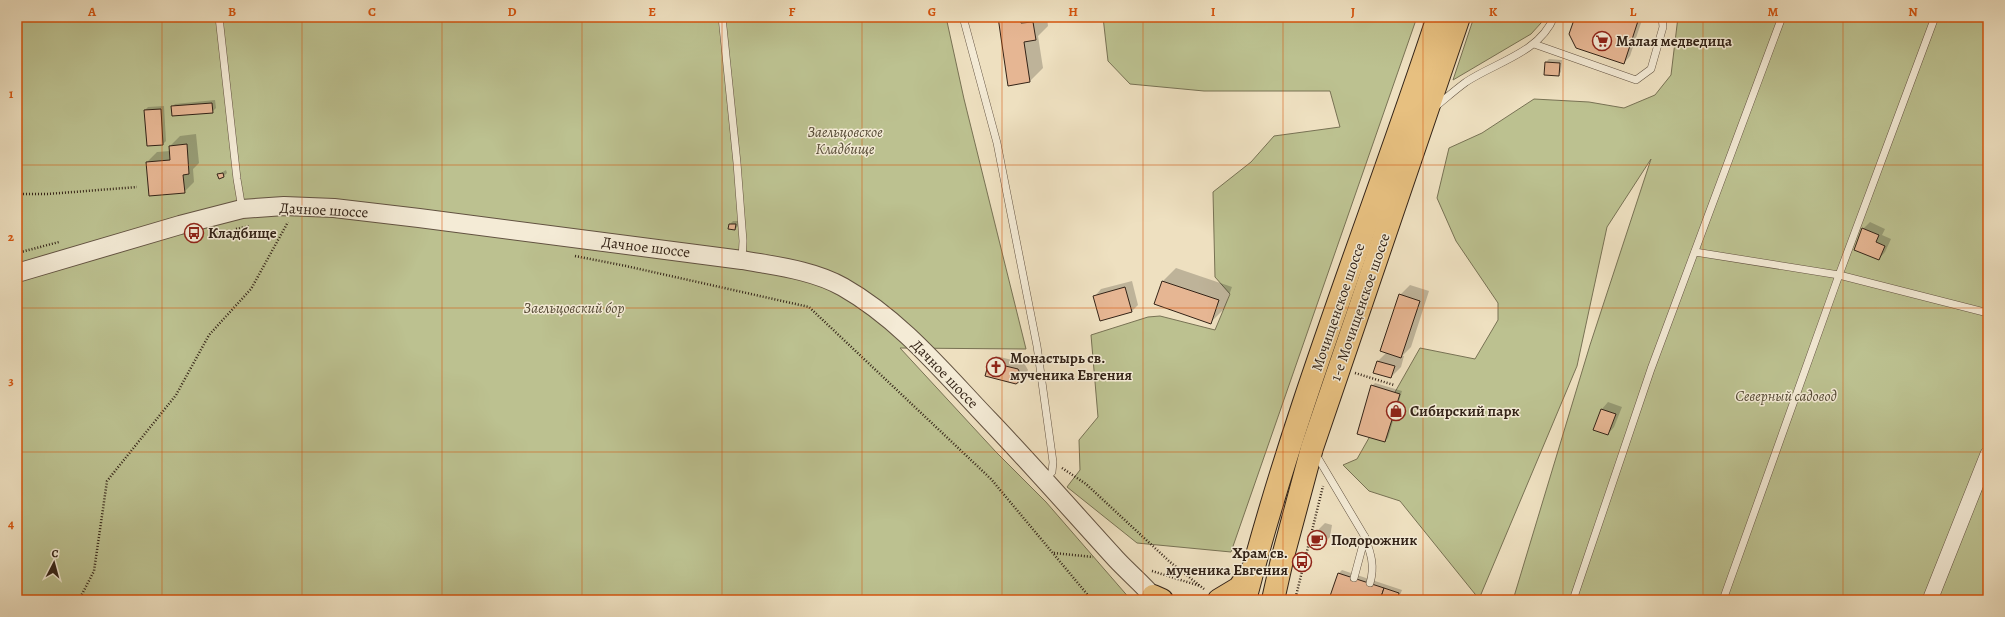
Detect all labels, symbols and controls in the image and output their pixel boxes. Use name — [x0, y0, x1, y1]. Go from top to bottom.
text: A — [87, 3, 97, 20]
text: B — [228, 3, 236, 20]
text: C — [368, 3, 376, 20]
text: D — [507, 3, 517, 20]
text: E — [648, 3, 656, 20]
text: F — [789, 3, 796, 20]
text: G — [928, 3, 936, 20]
text: H — [1068, 3, 1078, 20]
text: I — [1211, 3, 1216, 20]
text: J — [1351, 3, 1355, 20]
text: K — [1489, 3, 1498, 20]
text: L — [1630, 3, 1637, 20]
text: M — [1768, 3, 1779, 20]
text: N — [1908, 3, 1918, 20]
supermarket icon: Малая медведица — [1591, 30, 1613, 52]
place label: Малая медведица — [1616, 31, 1733, 51]
text: 1 — [9, 85, 14, 102]
park label: Заельцовское Кладбище — [807, 122, 883, 159]
street label: Дачное шоссе — [279, 198, 369, 222]
bus stop icon: Кладбище — [183, 222, 205, 244]
place label: Кладбище — [208, 223, 277, 243]
text: 2 — [8, 228, 15, 245]
street label: 1-е Мочищенское шоссе — [1325, 230, 1395, 384]
street label: Дачное шоссе — [601, 232, 692, 262]
street label: Мочищенское шоссе — [1307, 240, 1369, 374]
park label: Заельцовский бор — [524, 298, 624, 318]
street label: Дачное шоссе — [907, 335, 983, 413]
place label: Монастырь св. мученика Евгения — [1010, 348, 1132, 385]
church icon: Монастырь св. мученика Евгения — [985, 356, 1007, 378]
text: 3 — [8, 372, 14, 389]
park label: Северный садовод — [1735, 386, 1837, 406]
shop icon: Сибирский парк — [1385, 400, 1407, 422]
place label: Сибирский парк — [1410, 401, 1519, 421]
text: 4 — [8, 515, 14, 532]
cafe icon: Подорожник — [1306, 529, 1328, 551]
place label: Подорожник — [1331, 530, 1417, 550]
north arrow — [34, 543, 74, 583]
place label: Храм св. мученика Евгения — [1166, 543, 1288, 580]
text: С — [51, 546, 59, 561]
bus stop icon: Храм св. мученика Евгения — [1291, 551, 1313, 573]

